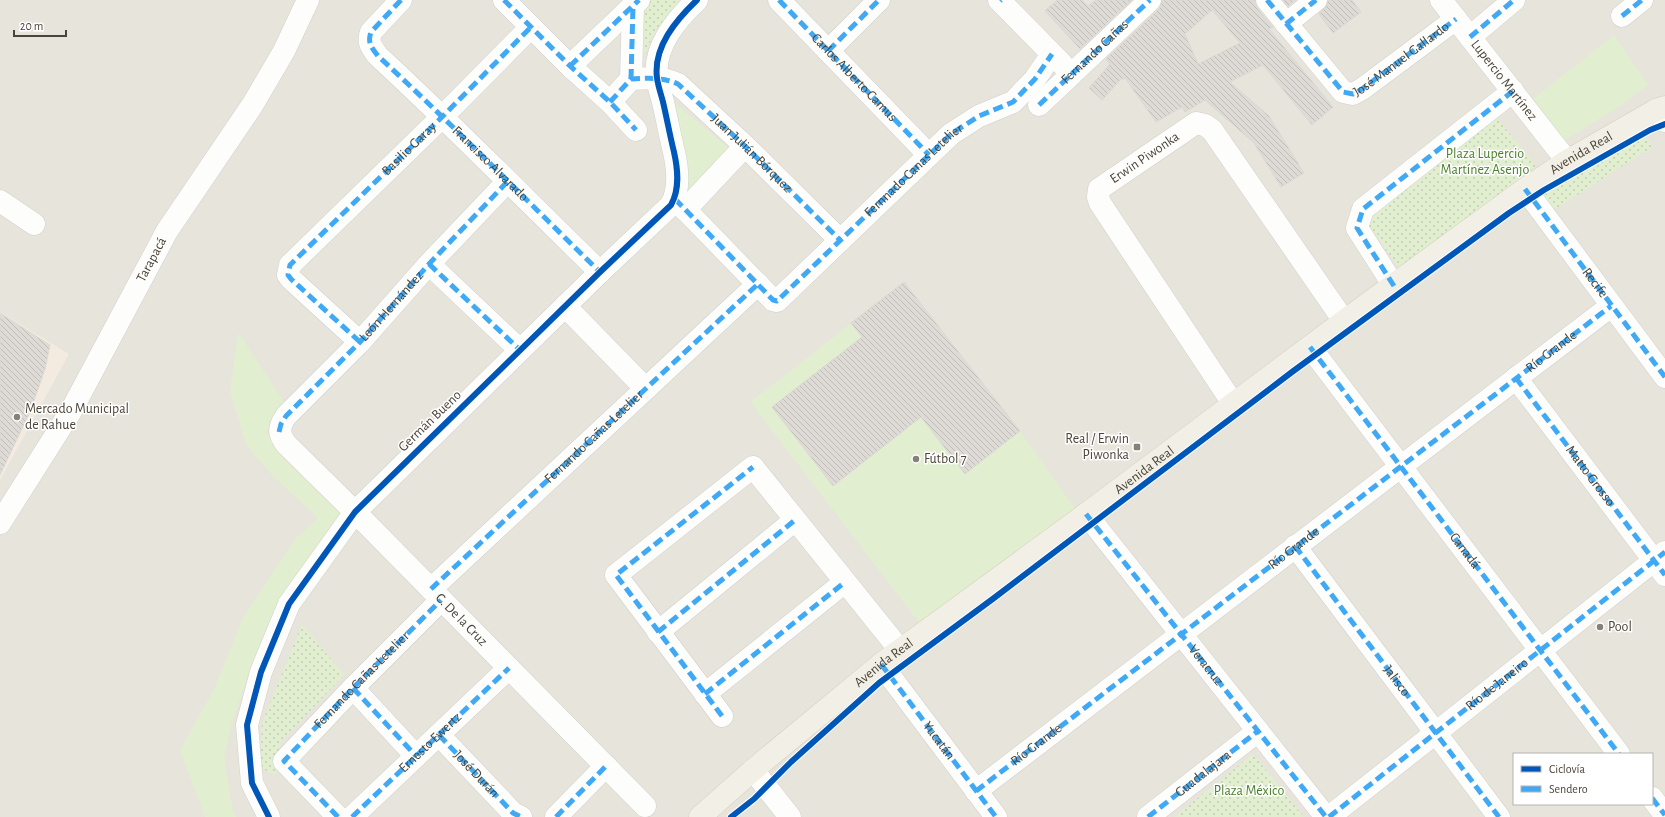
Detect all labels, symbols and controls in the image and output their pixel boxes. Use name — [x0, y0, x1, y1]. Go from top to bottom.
scale bar — [14, 12, 66, 38]
street label: Fernando Cañas — [1059, 17, 1131, 87]
street label: José Manuel Gallardo — [1351, 19, 1452, 99]
text: 20 m — [20, 20, 43, 32]
street label: Carlos Alberto Camus — [809, 31, 900, 124]
street label: Lupercio Martínez — [1468, 37, 1540, 123]
street label: Juan Julián Bórquez — [708, 111, 795, 195]
street label: Basilio Garay — [379, 120, 439, 178]
street label: Fernnado Canas Letelier — [862, 121, 966, 220]
street label: Francisco Alvarado — [449, 124, 531, 204]
street label: Erwin Piwonka — [1108, 129, 1182, 186]
street label: Avenida Real — [1547, 129, 1615, 177]
park label: Plaza Lupercio Martínez Asenjo — [1441, 147, 1530, 177]
street label: Tarapacá — [134, 235, 169, 284]
street label: Recife — [1579, 265, 1610, 300]
street label: León Hernández — [357, 268, 426, 344]
street label: Río Grande — [1523, 328, 1580, 375]
street label: Fernando Cañas Letelier — [542, 387, 646, 486]
street label: Germán Bueno — [396, 388, 464, 454]
place label: Mercado Municipal de Rahue — [25, 402, 129, 432]
marker: Mercado Municipal de Rahue — [12, 412, 22, 422]
place label: Real / Erwin Piwonka — [1065, 432, 1130, 462]
marker: Real / Erwin Piwonka — [1132, 442, 1142, 452]
street label: Matto Grosso — [1563, 443, 1618, 509]
street label: Avenida Real — [1112, 444, 1177, 497]
place label: Fútbol 7 — [924, 452, 967, 466]
marker: Fútbol 7 — [911, 454, 921, 464]
street label: Río Grande — [1266, 524, 1322, 572]
street label: Canadá — [1447, 530, 1483, 572]
street label: C. De la Cruz — [433, 591, 490, 649]
place label: Pool — [1608, 620, 1632, 634]
marker: Pool — [1595, 622, 1605, 632]
street label: Fernando Cañas Letelier — [312, 629, 412, 731]
street label: Avenida Real — [852, 636, 916, 690]
street label: Veracruz — [1186, 642, 1226, 688]
street label: Río de Janeiro — [1463, 656, 1531, 713]
street label: Jalisco — [1381, 663, 1413, 699]
street label: Ernesto Ewertz — [396, 710, 464, 775]
street label: Yucatán — [920, 719, 957, 762]
street label: Río Grande — [1008, 721, 1065, 769]
street label: José Durán — [451, 748, 502, 800]
street label: Guadalajara — [1173, 748, 1234, 800]
legend — [1513, 753, 1653, 805]
text: Ciclovía — [1549, 763, 1585, 775]
text: Sendero — [1549, 783, 1588, 795]
park label: Plaza México — [1214, 784, 1284, 798]

